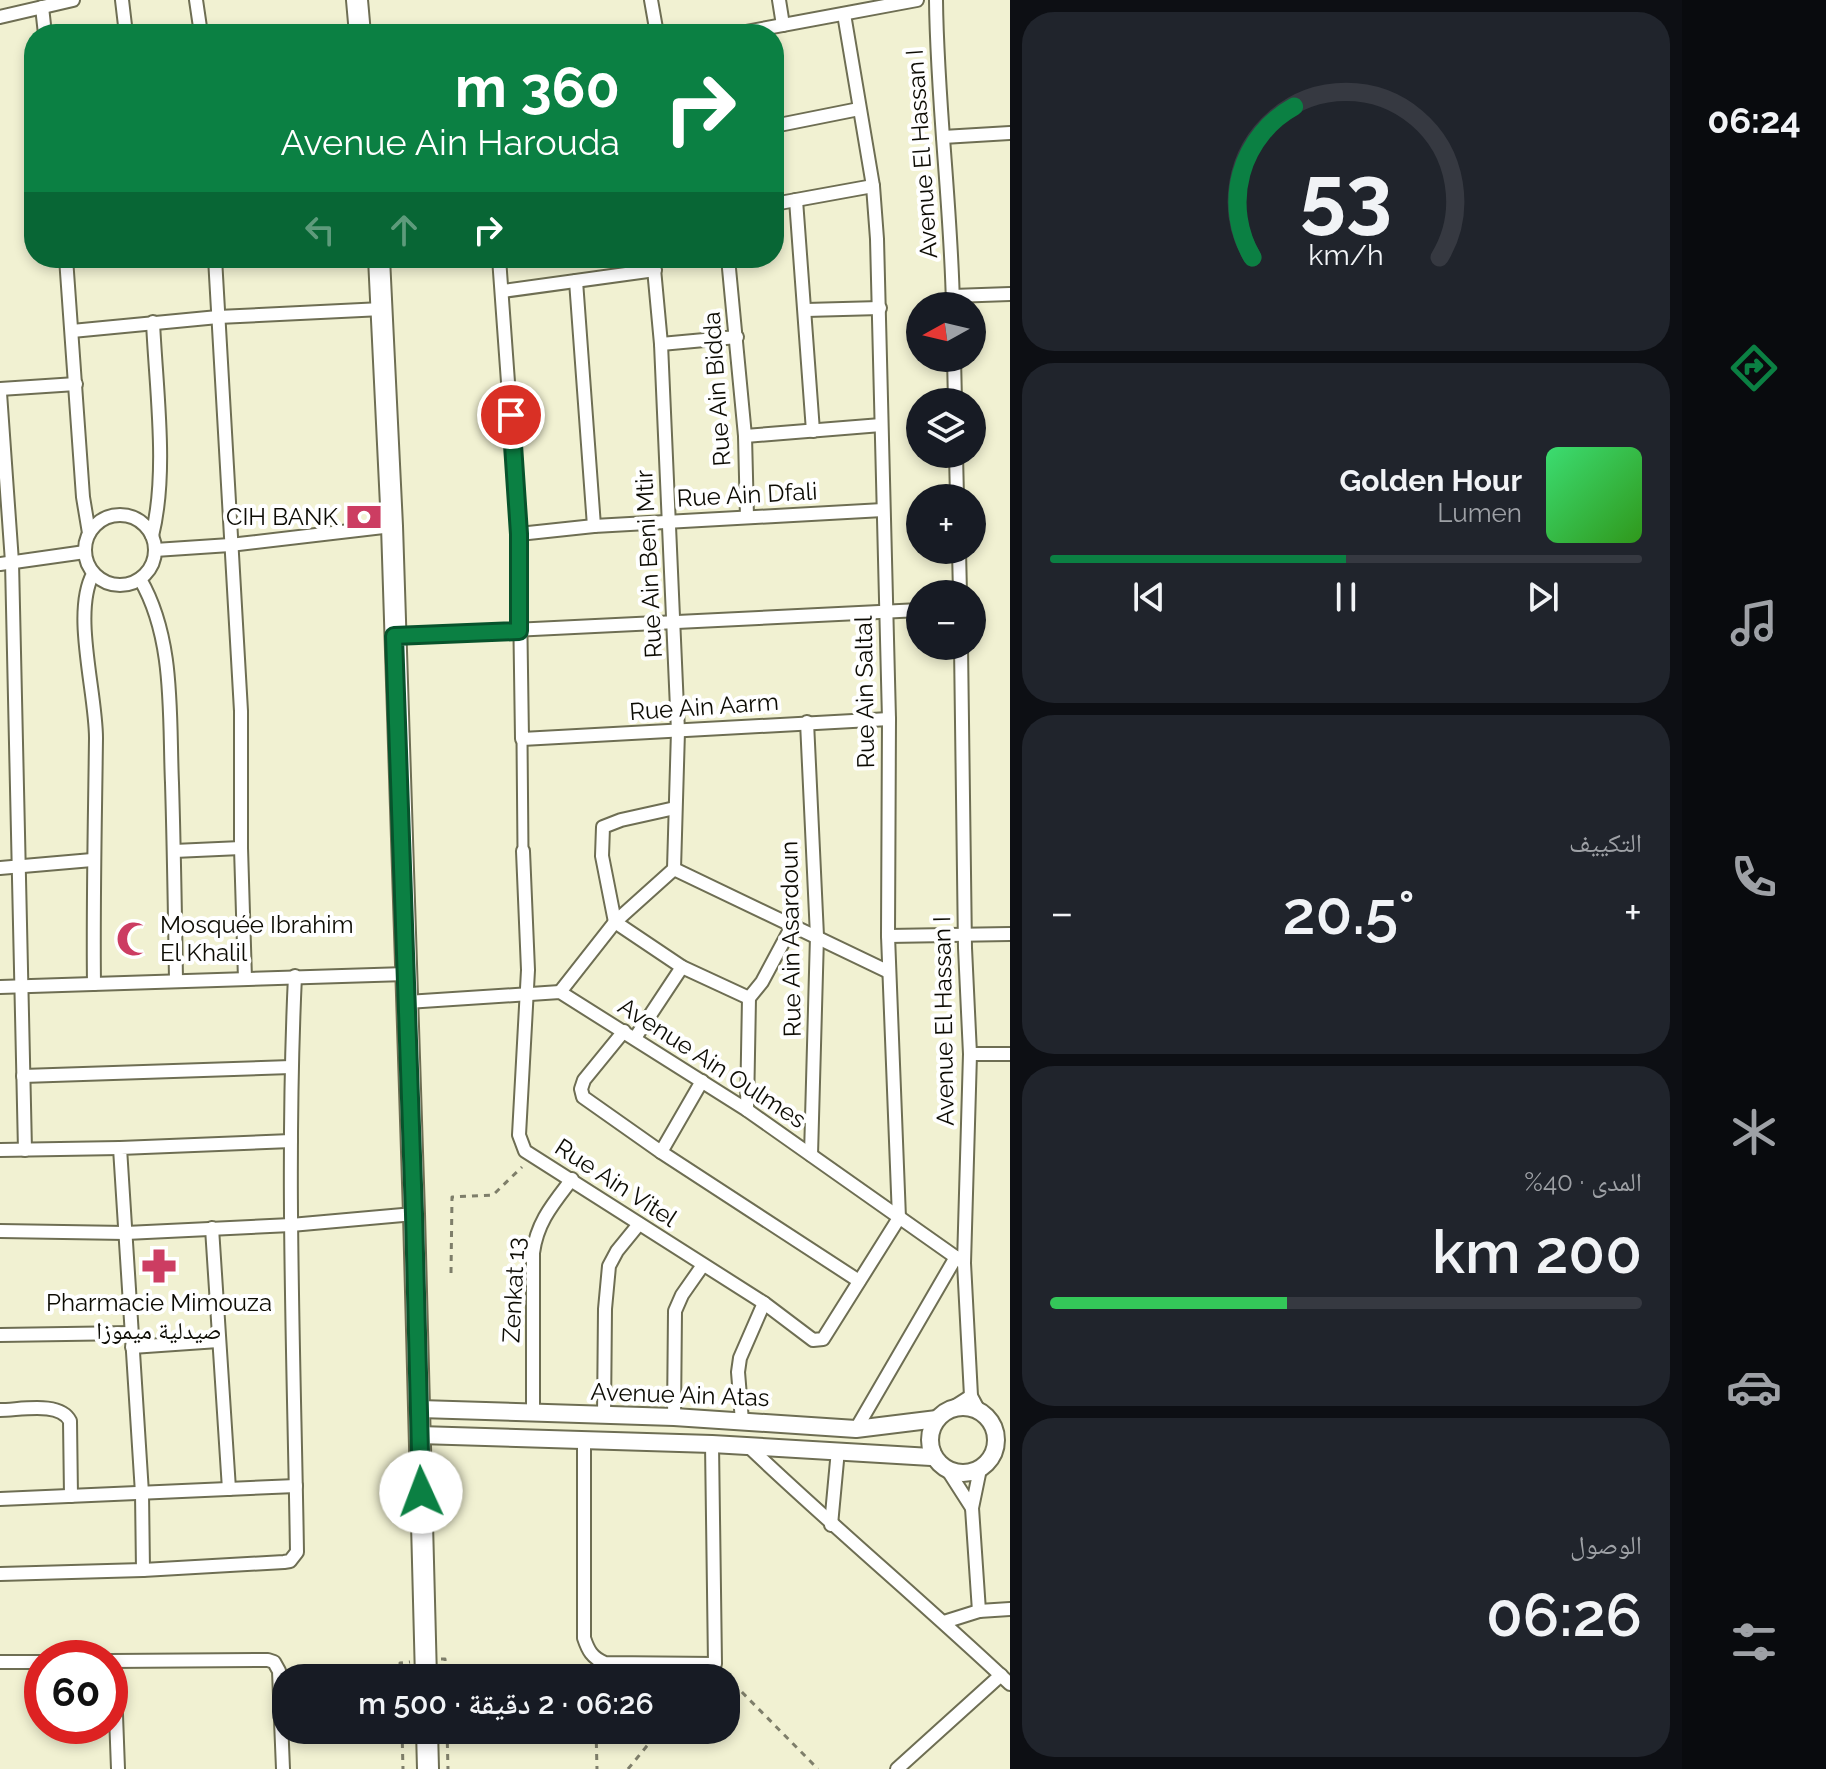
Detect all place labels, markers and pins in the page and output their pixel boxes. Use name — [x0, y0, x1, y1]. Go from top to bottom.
pin — [477, 381, 545, 449]
bank icon: CIH BANK — [345, 498, 383, 536]
place label: CIH BANK — [226, 502, 339, 531]
place label: Mosquée Ibrahim El Khalil — [160, 910, 354, 967]
mosque icon: Mosquée Ibrahim El Khalil — [115, 920, 153, 958]
pharmacy icon: Pharmacie Mimouza صيدلية ميموزا — [140, 1247, 178, 1285]
place label: Pharmacie Mimouza صيدلية ميموزا — [46, 1288, 272, 1345]

